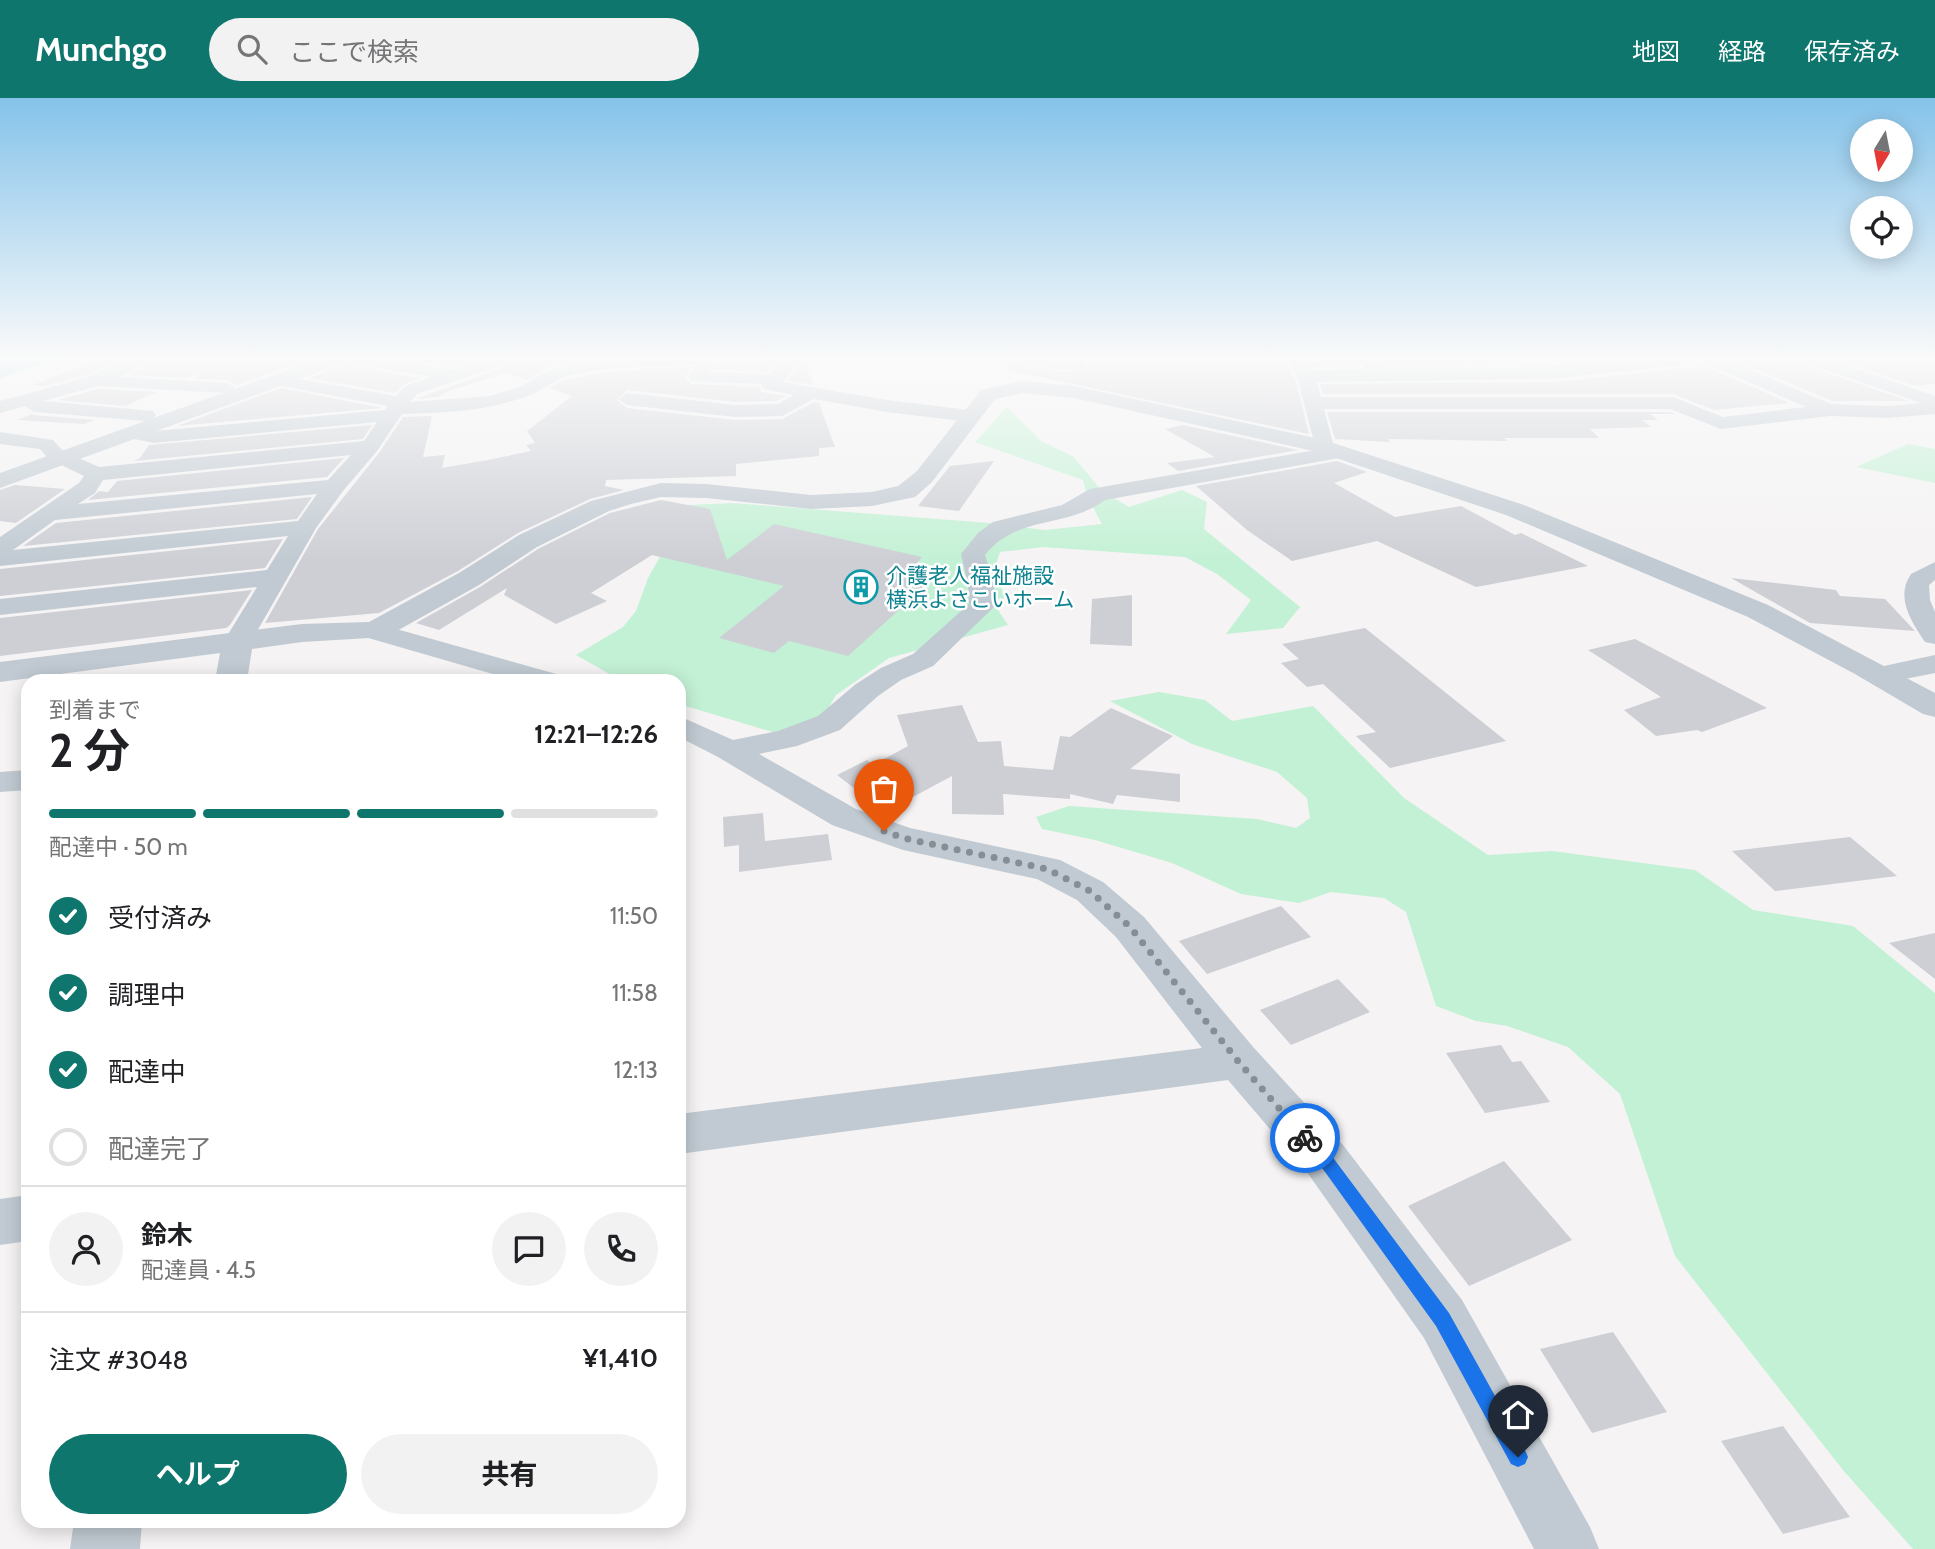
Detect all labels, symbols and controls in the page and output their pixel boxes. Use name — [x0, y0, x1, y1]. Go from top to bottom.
search box — [209, 18, 699, 81]
text: Munchgo — [35, 29, 167, 69]
icon: search — [233, 30, 271, 68]
text: ここで検索 — [289, 36, 419, 68]
text: 地図 — [1632, 37, 1680, 66]
text: 経路 — [1718, 37, 1766, 66]
text: 保存済み — [1804, 37, 1900, 66]
north arrow — [1850, 119, 1913, 182]
map controls — [1850, 119, 1913, 259]
button: locate — [1850, 196, 1913, 259]
place label: 介護老人福祉施設 横浜よさこいホーム — [886, 563, 1074, 612]
building icon: 介護老人福祉施設 横浜よさこいホーム — [842, 568, 880, 606]
text: 到着まで — [49, 696, 141, 724]
text: 12:21–12:26 — [534, 718, 658, 750]
text: 2 分 — [49, 723, 130, 779]
pin — [854, 759, 914, 831]
icon: bag — [865, 770, 903, 808]
text: 配達中 · 50 m — [49, 833, 188, 861]
icon: check — [49, 897, 87, 935]
text: 受付済み — [108, 902, 212, 934]
text: 11:50 — [610, 902, 658, 930]
icon: check — [49, 974, 87, 1012]
text: 調理中 — [108, 979, 186, 1011]
text: 11:58 — [612, 979, 658, 1007]
icon: check — [49, 1051, 87, 1089]
text: 配達中 — [108, 1056, 186, 1088]
text: 12:13 — [614, 1056, 658, 1084]
courier — [1270, 1103, 1340, 1173]
icon: bike — [1286, 1119, 1324, 1157]
text: 配達完了 — [108, 1133, 212, 1165]
button: person — [49, 1212, 123, 1286]
button: chat — [492, 1212, 566, 1286]
button: phone — [584, 1212, 658, 1286]
text: 鈴木 — [141, 1219, 193, 1251]
text: 配達員 · 4.5 — [141, 1256, 256, 1284]
text: ¥1,410 — [583, 1342, 658, 1374]
text: 注文 #3048 — [49, 1344, 188, 1376]
pin — [1488, 1385, 1548, 1457]
icon: home — [1499, 1396, 1537, 1434]
button: ヘルプ — [49, 1434, 347, 1514]
button: 共有 — [361, 1434, 658, 1514]

